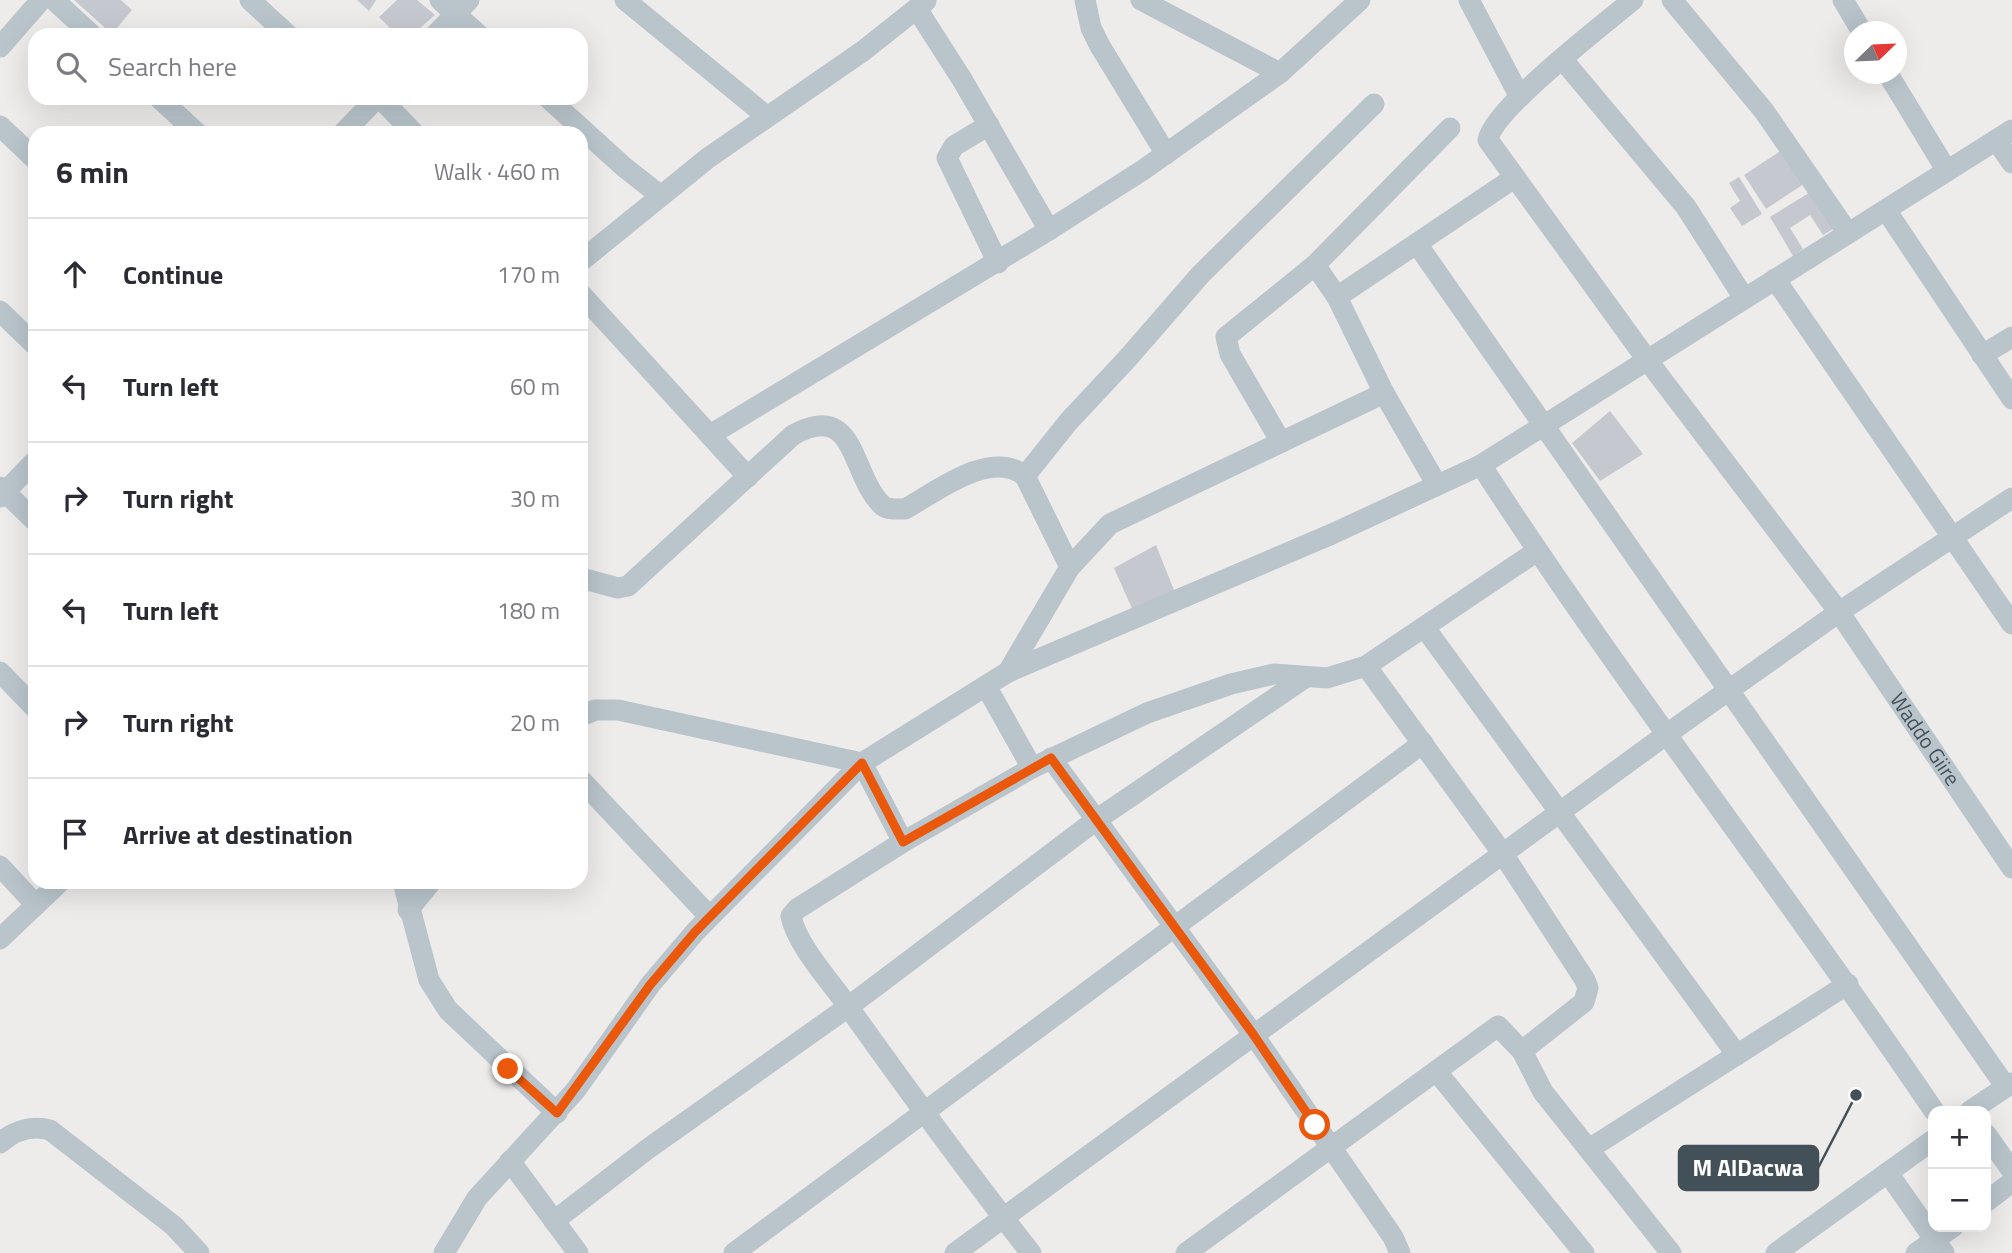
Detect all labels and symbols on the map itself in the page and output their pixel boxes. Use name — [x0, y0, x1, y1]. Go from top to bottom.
north arrow — [1844, 21, 1907, 84]
street label: Waddo Giire — [1883, 686, 1969, 792]
route end — [492, 1053, 523, 1084]
route start — [1299, 1109, 1330, 1140]
callout: M AlDacwa — [1679, 1146, 1818, 1190]
text: M AlDacwa — [1692, 1150, 1804, 1185]

